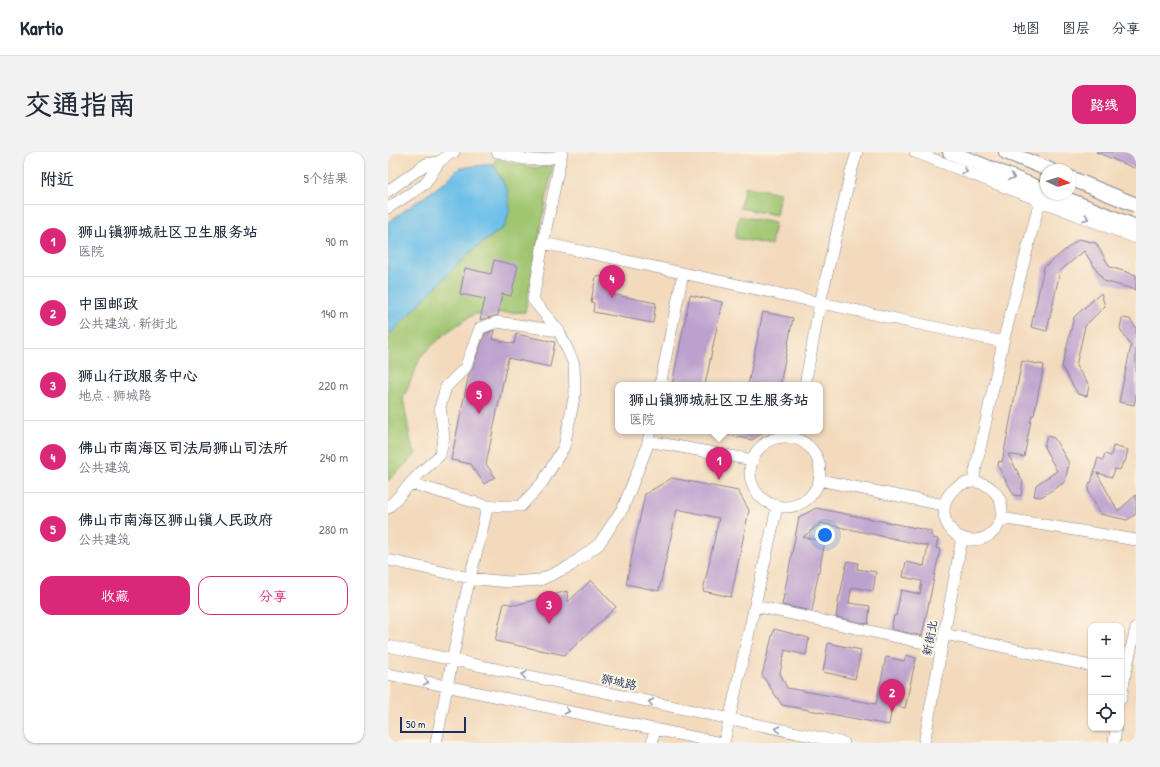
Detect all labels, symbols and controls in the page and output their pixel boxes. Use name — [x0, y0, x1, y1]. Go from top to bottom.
text: Kartio — [20, 15, 63, 41]
text: 地图 — [1012, 18, 1040, 37]
text: 图层 — [1062, 18, 1090, 37]
text: 分享 — [1112, 18, 1140, 37]
text: 交通指南 — [24, 85, 136, 123]
button: 路线 — [1072, 85, 1136, 124]
north arrow — [1040, 164, 1076, 200]
one-way arrow — [961, 166, 968, 174]
text: 附近 — [40, 167, 74, 190]
text: 5个结果 — [304, 169, 348, 187]
one-way arrow — [1008, 172, 1015, 180]
one-way arrow — [1082, 213, 1090, 221]
text: 狮山镇狮城社区卫生服务站 — [78, 221, 258, 242]
text: 1 — [51, 232, 55, 250]
text: 90 m — [326, 232, 348, 250]
text: 医院 — [78, 242, 104, 260]
pin: 4 — [599, 265, 625, 298]
text: 中国邮政 — [78, 293, 138, 314]
text: 2 — [50, 304, 56, 322]
text: 140 m — [321, 304, 348, 322]
text: 公共建筑 · 新街北 — [78, 314, 178, 332]
text: 狮山行政服务中心 — [78, 365, 198, 386]
text: 3 — [50, 376, 56, 394]
text: 220 m — [318, 376, 348, 394]
pin: 5 — [466, 381, 492, 414]
popup — [615, 382, 823, 434]
text: 地点 · 狮城路 — [78, 386, 152, 404]
text: 狮山镇狮城社区卫生服务站 — [629, 389, 809, 410]
text: 医院 — [629, 410, 655, 428]
text: 佛山市南海区司法局狮山司法所 — [78, 437, 288, 458]
pin: 1 — [706, 447, 732, 480]
text: 4 — [51, 448, 55, 466]
text: 240 m — [319, 448, 348, 466]
text: 公共建筑 — [78, 458, 130, 476]
text: 佛山市南海区狮山镇人民政府 — [78, 509, 273, 530]
text: 5 — [50, 520, 56, 538]
text: 280 m — [319, 520, 348, 538]
your location — [815, 525, 835, 545]
text: 公共建筑 — [78, 530, 130, 548]
button: 收藏 — [40, 576, 190, 615]
button: 分享 — [198, 576, 348, 615]
pin: 3 — [536, 591, 562, 624]
street label: 新街北 — [918, 619, 941, 657]
map controls — [1088, 623, 1124, 731]
button: + — [1088, 623, 1124, 659]
button: − — [1088, 659, 1124, 695]
street label: 狮城路 — [600, 669, 638, 694]
one-way arrow — [521, 671, 527, 679]
one-way arrow — [423, 677, 429, 686]
pin: 2 — [879, 679, 905, 712]
button: locate — [1088, 695, 1124, 731]
one-way arrow — [648, 698, 654, 706]
one-way arrow — [564, 707, 570, 715]
scale bar — [400, 715, 466, 734]
text: 50 m — [406, 717, 426, 731]
one-way arrow — [775, 725, 782, 733]

